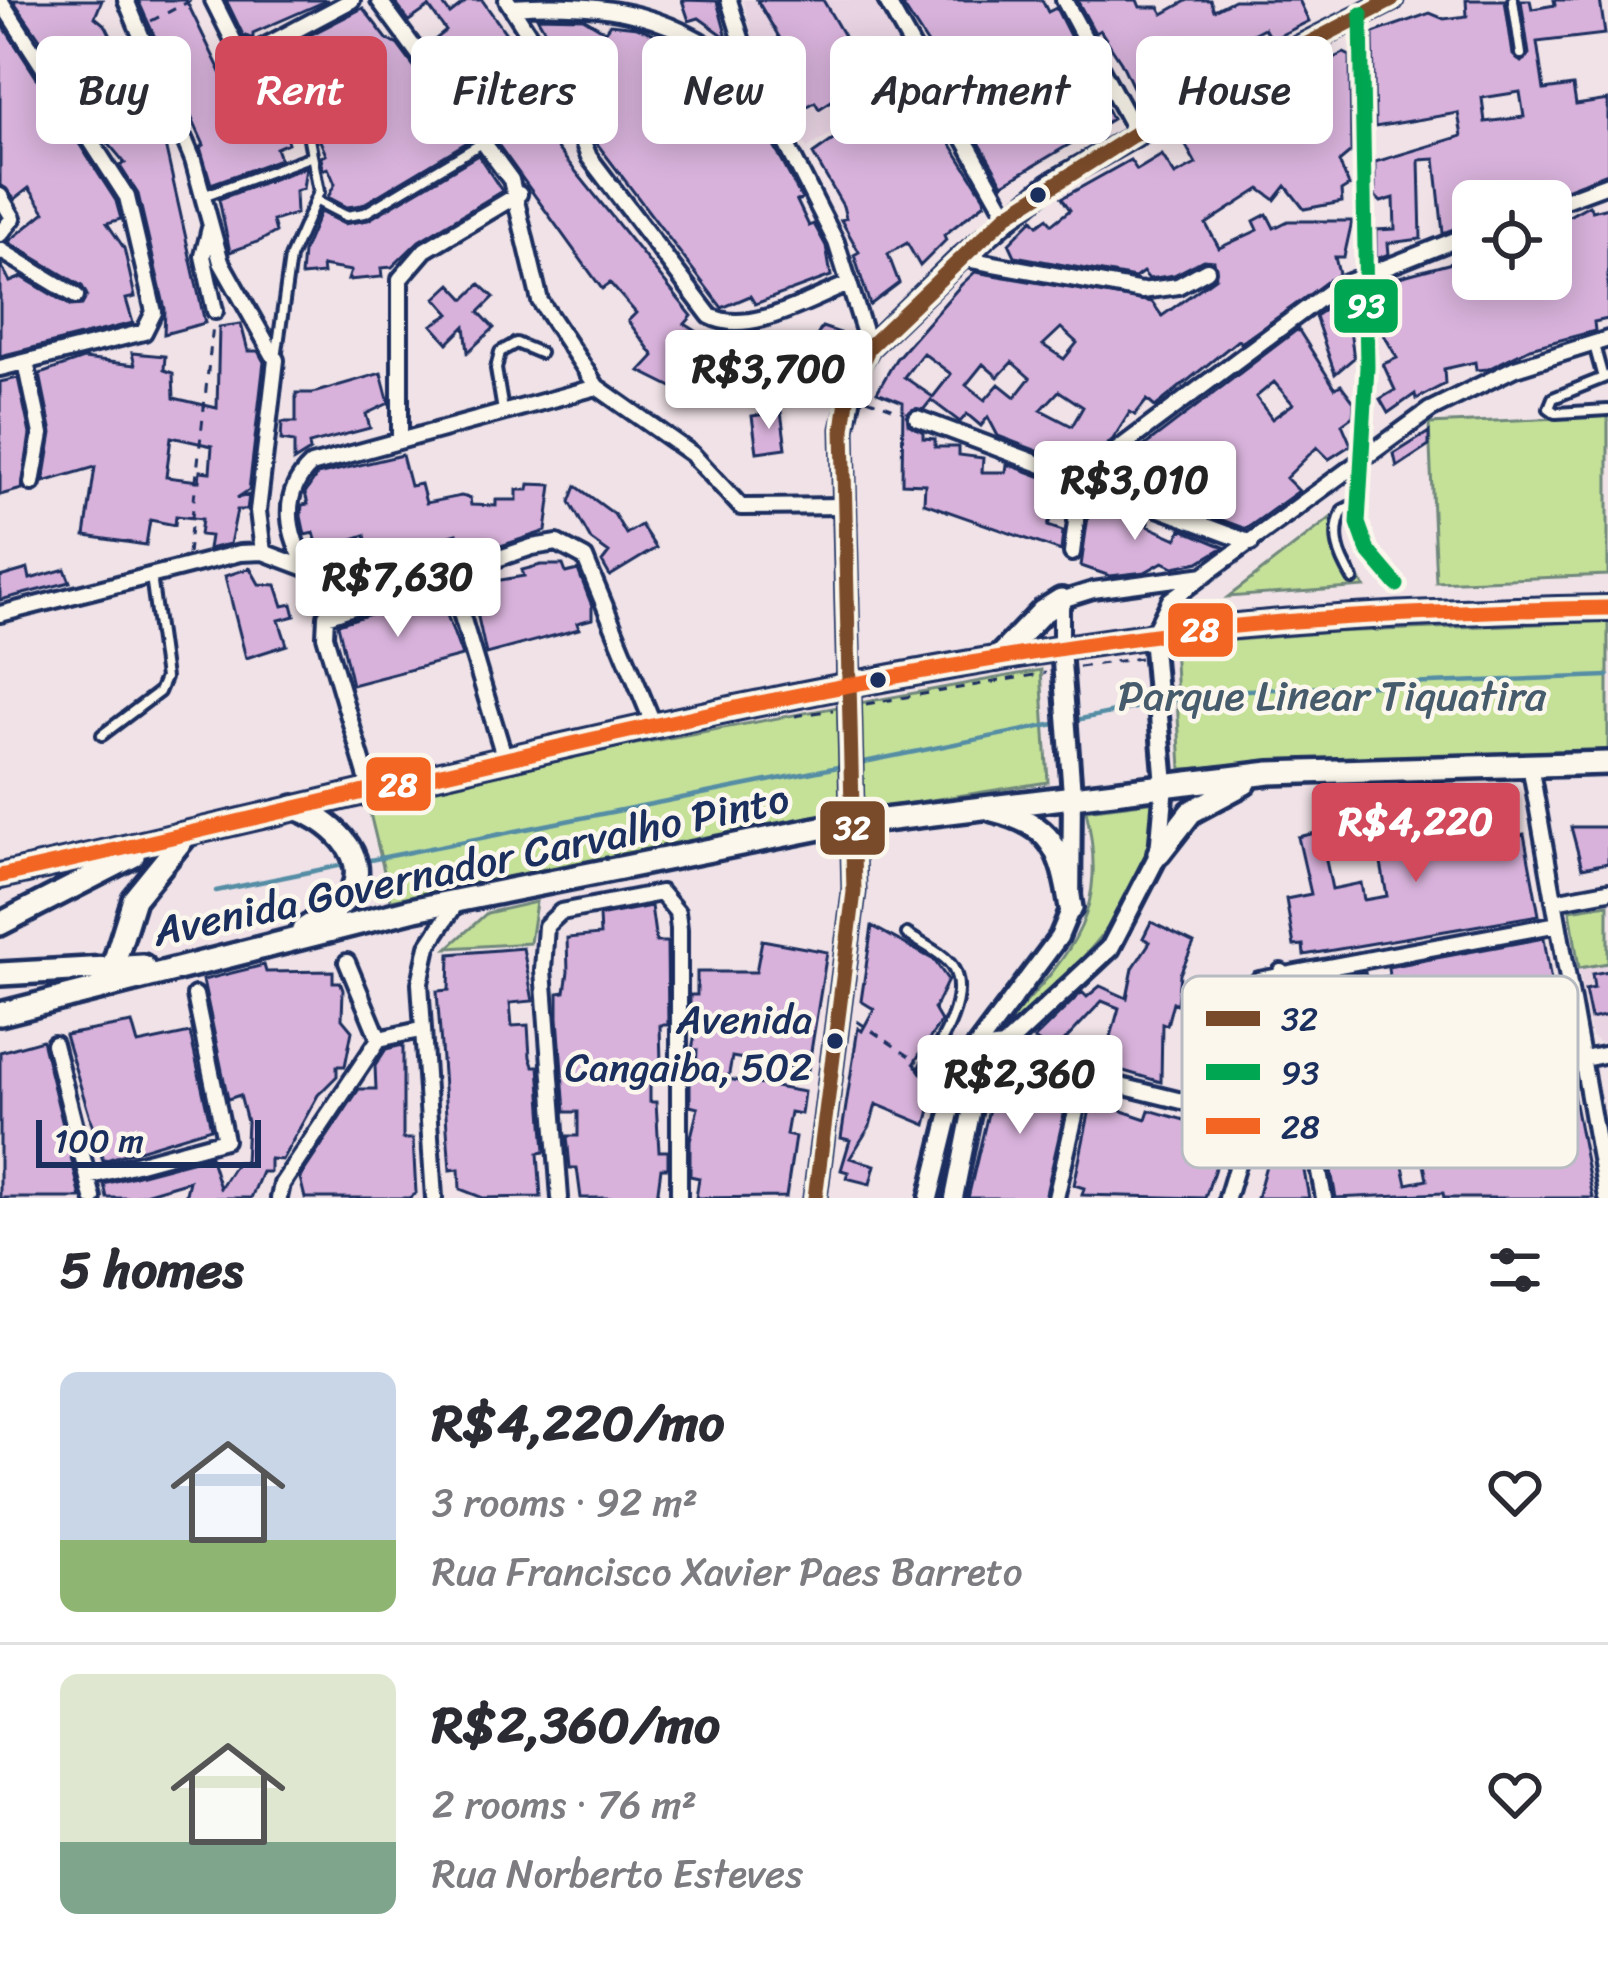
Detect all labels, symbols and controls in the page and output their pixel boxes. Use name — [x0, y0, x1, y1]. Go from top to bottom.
chip: Buy — [36, 36, 191, 144]
chip: Rent — [215, 36, 387, 144]
chip: Filters — [411, 36, 618, 144]
chip: New — [642, 36, 806, 144]
chip: Apartment — [830, 36, 1112, 144]
chip: House — [1136, 36, 1333, 144]
map controls — [1452, 180, 1572, 300]
button: locate — [1452, 180, 1572, 300]
unlabelled marker — [1027, 184, 1049, 206]
line badge: 93 — [1332, 277, 1400, 335]
text: 93 — [1347, 277, 1385, 335]
pin: R$3,700 — [658, 330, 880, 432]
text: R$3,700 — [692, 334, 846, 403]
pin: R$3,010 — [1024, 441, 1246, 543]
text: R$3,010 — [1061, 445, 1209, 514]
pin: R$7,630 — [287, 538, 509, 640]
text: R$7,630 — [323, 542, 473, 611]
line badge: 28 — [1166, 601, 1235, 659]
text: 28 — [1181, 601, 1220, 659]
park label: Parque Linear Tiquatira — [1118, 659, 1547, 733]
unlabelled marker — [867, 669, 889, 691]
line badge: 28 — [364, 755, 433, 813]
text: 28 — [379, 756, 418, 814]
street label: Avenida Governador Carvalho Pinto — [145, 761, 796, 969]
pin: R$4,220 — [1305, 783, 1527, 885]
text: R$4,220 — [1339, 787, 1493, 856]
line badge: 32 — [818, 799, 887, 857]
text: 32 — [832, 799, 871, 857]
legend — [1182, 976, 1578, 1168]
place label: Avenida Cangaiba, 502 — [565, 985, 812, 1102]
text: 32 — [1281, 990, 1318, 1048]
marker: Avenida Cangaiba, 502 — [824, 1030, 846, 1052]
pin: R$2,360 — [909, 1035, 1131, 1137]
text: R$2,360 — [944, 1039, 1096, 1108]
text: 93 — [1281, 1044, 1319, 1102]
text: 28 — [1281, 1098, 1320, 1156]
text: 100 m — [54, 1112, 144, 1170]
scale bar — [36, 1114, 261, 1167]
text: 5 homes — [60, 1225, 243, 1315]
icon: filters — [1482, 1237, 1548, 1303]
text: R$4,220/mo — [432, 1378, 724, 1468]
icon: home — [156, 1420, 300, 1564]
icon: heart — [1482, 1459, 1548, 1525]
text: 3 rooms · 92 m² — [432, 1468, 698, 1537]
text: Rua Francisco Xavier Paes Barreto — [432, 1537, 1023, 1606]
text: R$2,360/mo — [432, 1680, 720, 1770]
icon: home — [156, 1722, 300, 1866]
icon: heart — [1482, 1761, 1548, 1827]
text: 2 rooms · 76 m² — [432, 1770, 697, 1839]
text: Rua Norberto Esteves — [432, 1839, 803, 1908]

